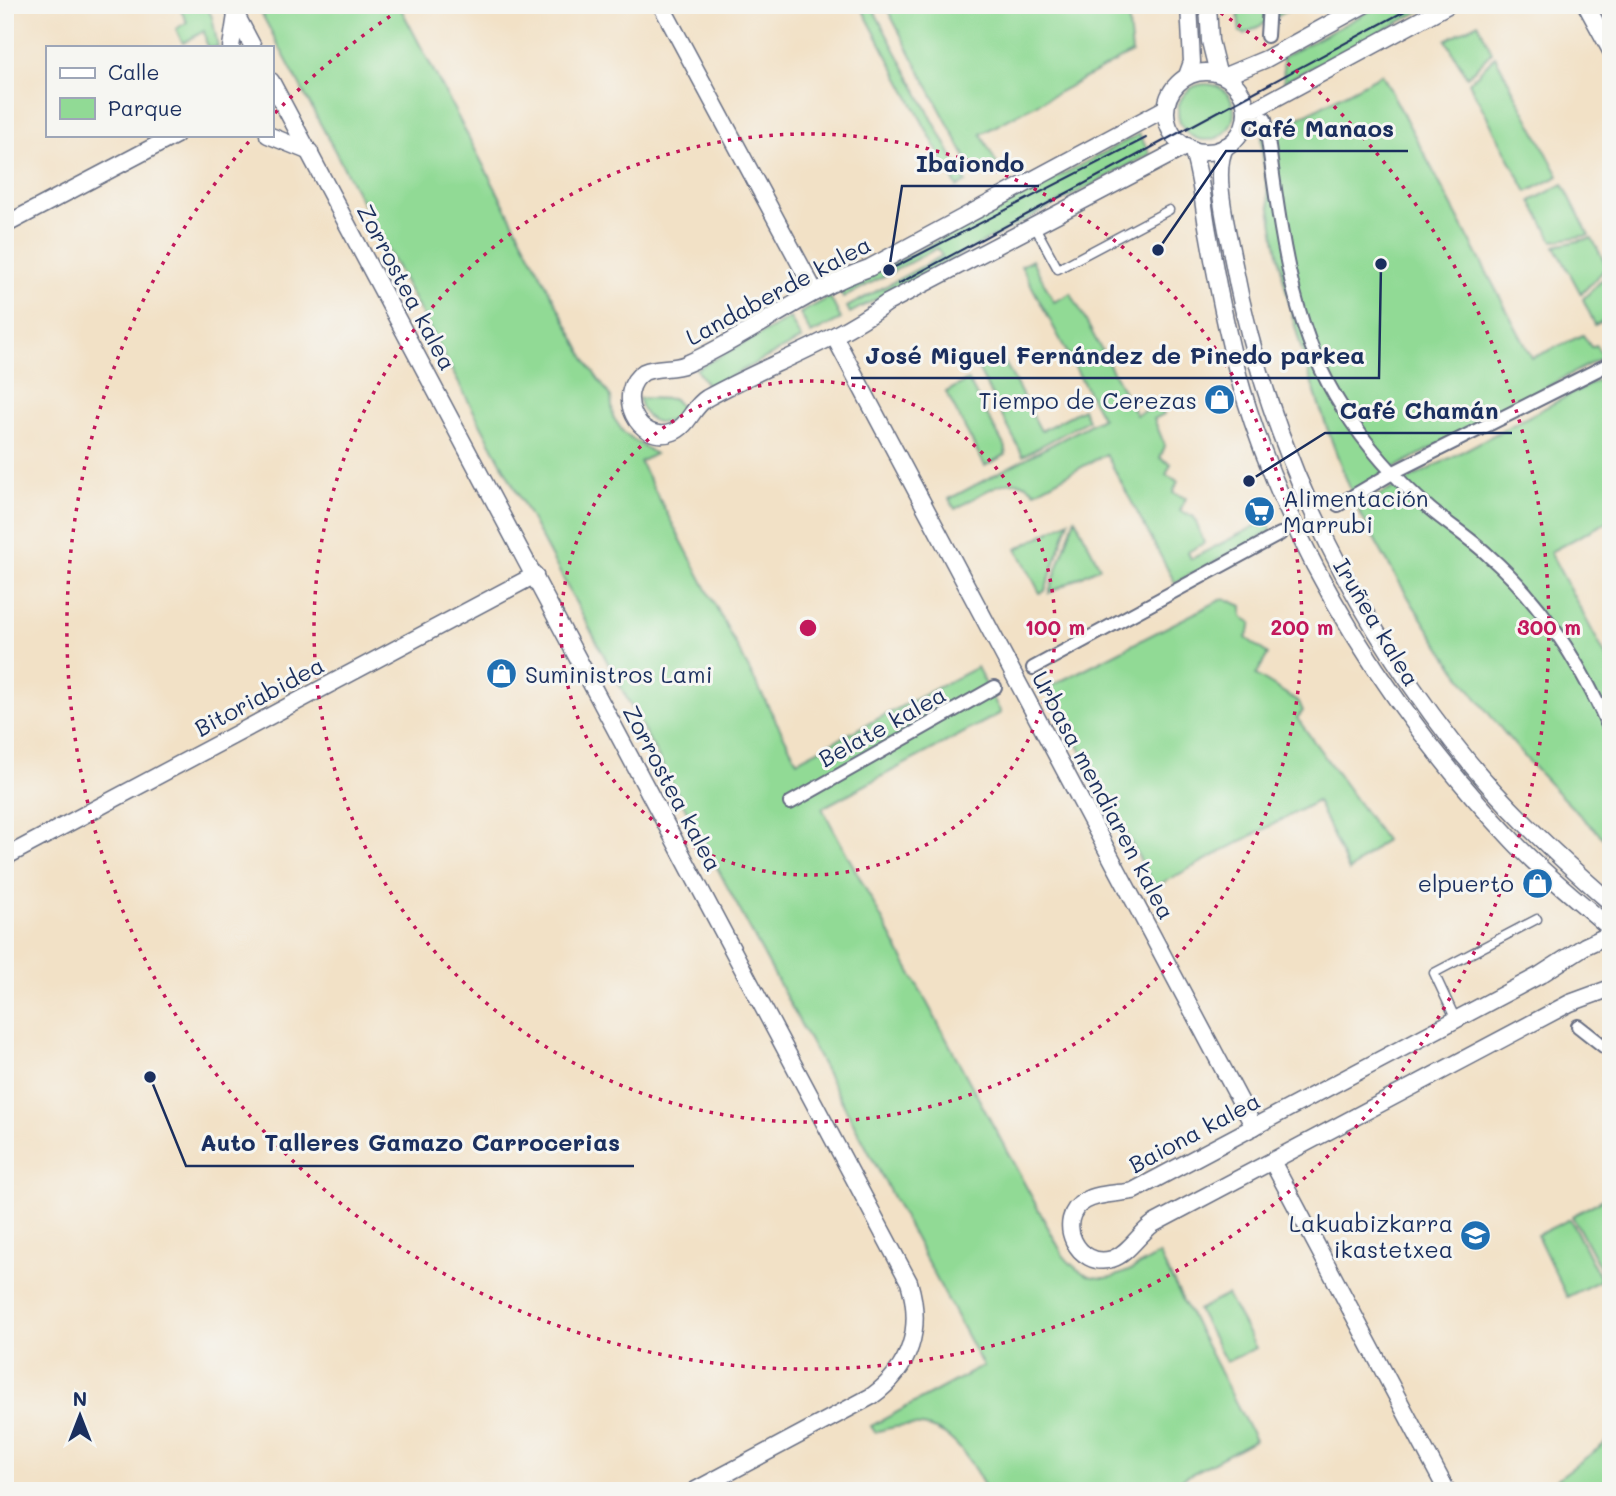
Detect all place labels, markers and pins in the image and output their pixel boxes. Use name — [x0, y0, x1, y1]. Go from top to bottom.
callout: Café Manaos — [1226, 106, 1408, 151]
callout: Ibaiondo — [902, 141, 1039, 186]
callout: José Miguel Fernández de Pinedo parkea — [851, 333, 1379, 378]
shop icon: Tiempo de Cerezas — [1203, 383, 1237, 417]
place label: Tiempo de Cerezas — [978, 385, 1197, 415]
callout: Café Chamán — [1325, 388, 1512, 433]
place label: Alimentación Marrubi — [1283, 483, 1428, 539]
supermarket icon: Alimentación Marrubi — [1243, 494, 1277, 528]
centre of rings — [796, 616, 820, 640]
shop icon: Suministros Lami — [485, 657, 519, 691]
place label: Suministros Lami — [525, 659, 713, 689]
shop icon: elpuerto — [1520, 866, 1554, 900]
place label: elpuerto — [1418, 868, 1514, 898]
callout: Auto Talleres Gamazo Carrocerias — [186, 1121, 634, 1166]
place label: Lakuabizkarra ikastetxea — [1289, 1208, 1453, 1264]
school or university icon: Lakuabizkarra ikastetxea — [1459, 1219, 1493, 1253]

